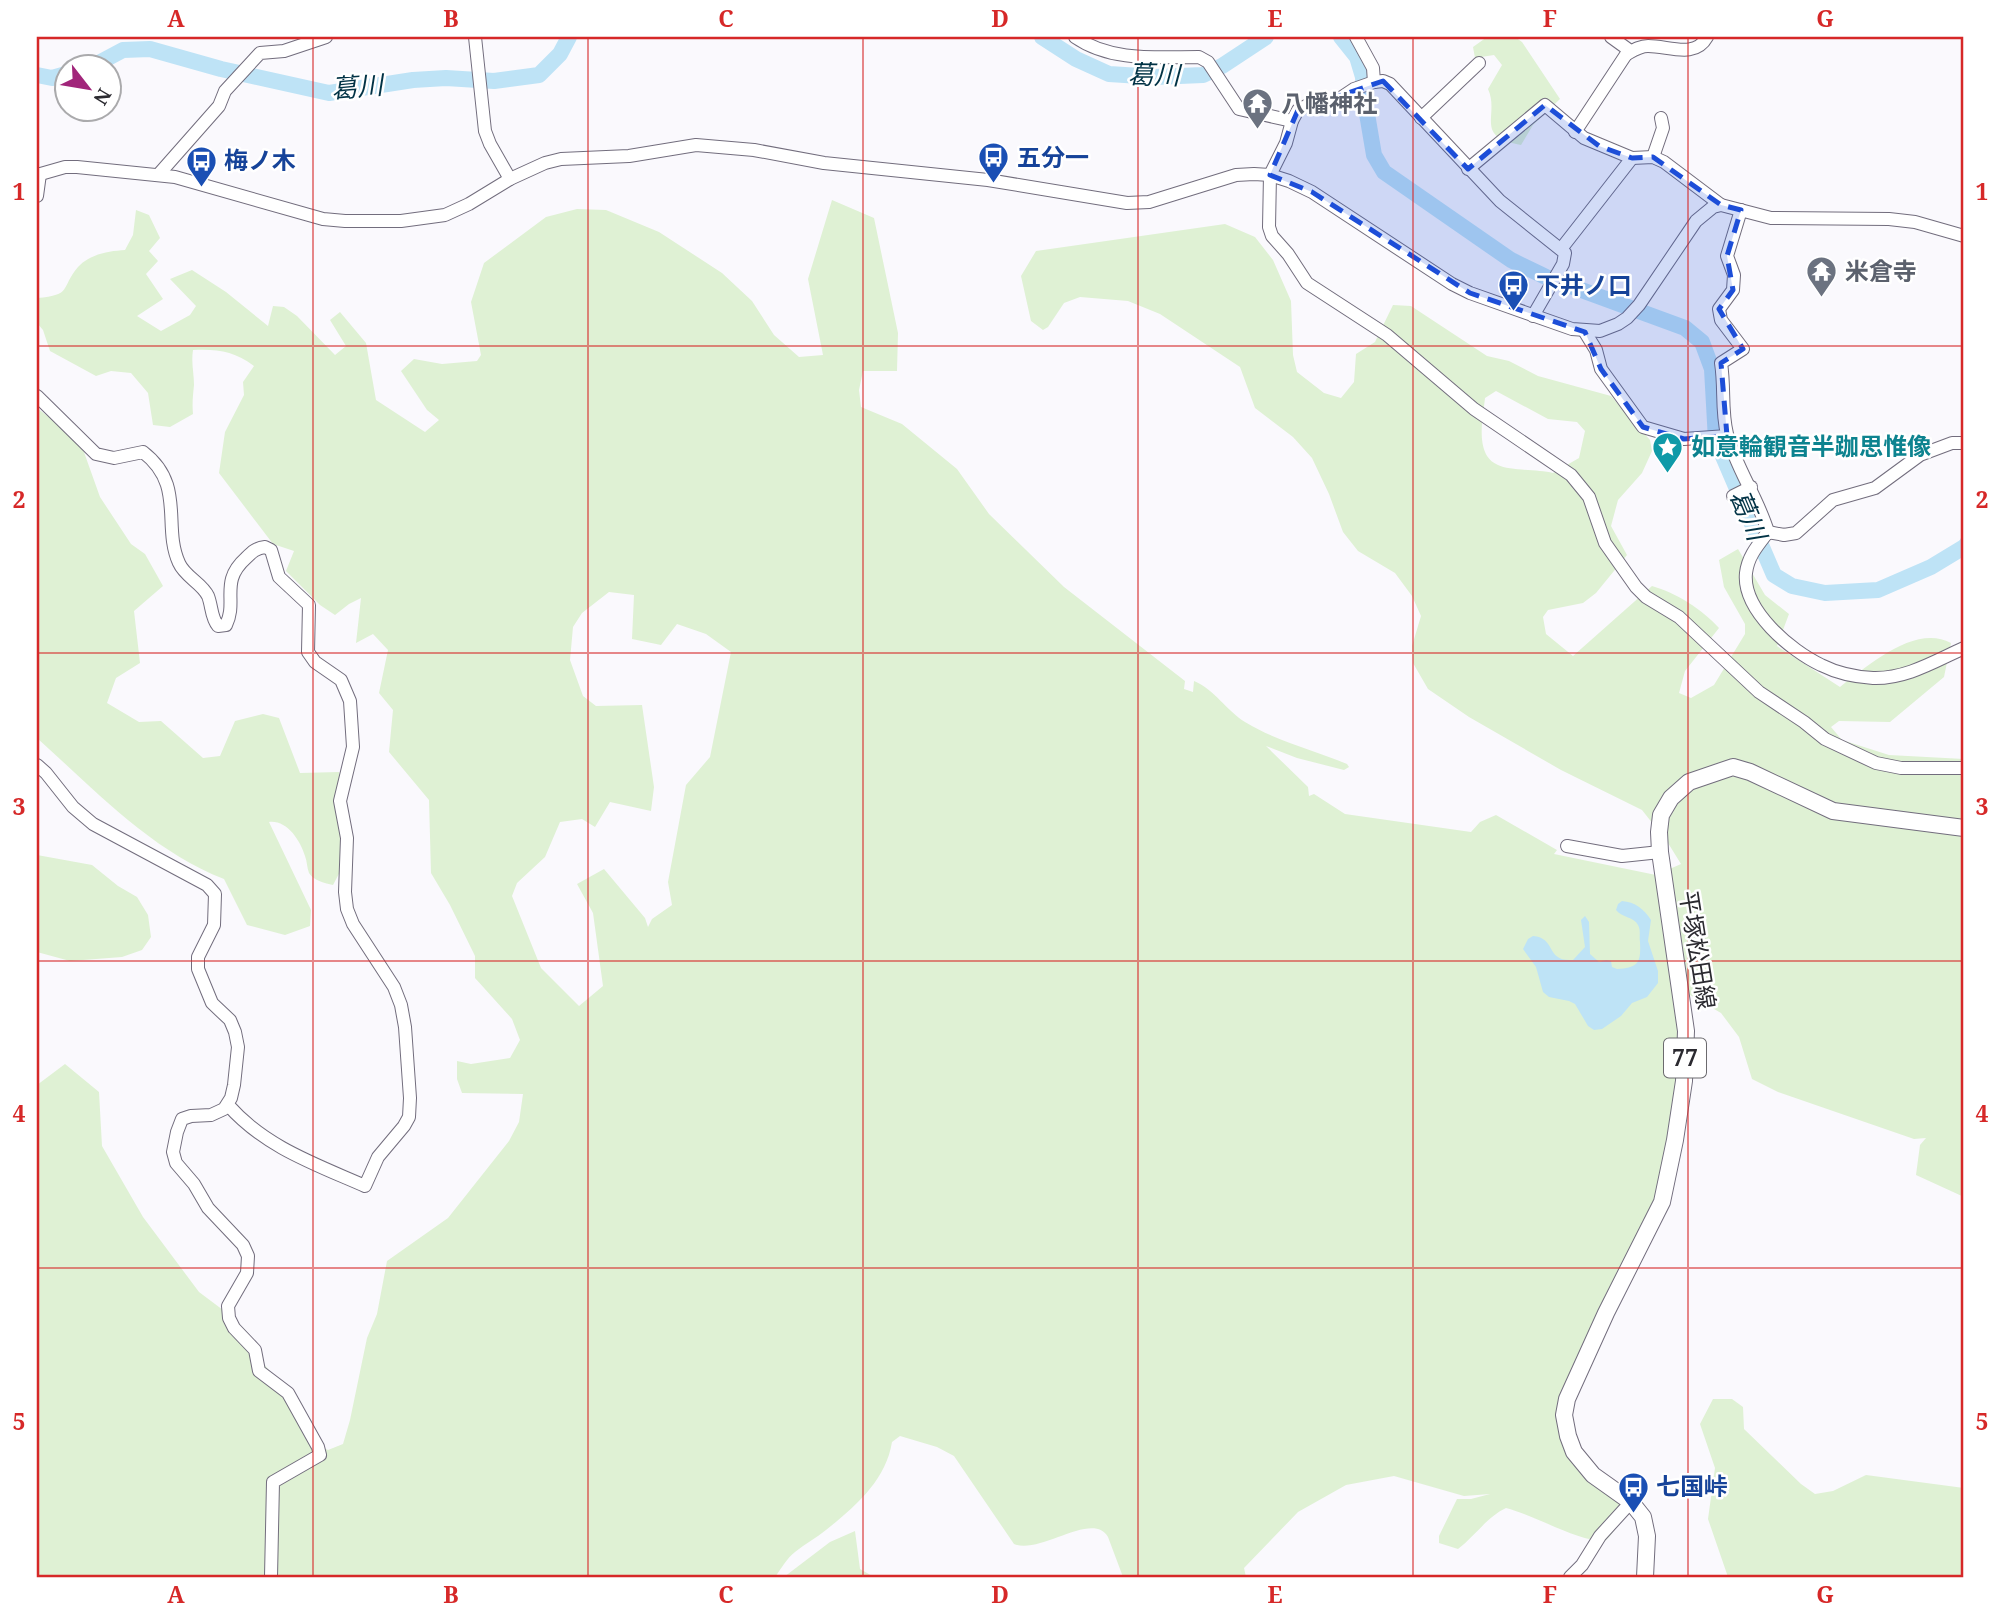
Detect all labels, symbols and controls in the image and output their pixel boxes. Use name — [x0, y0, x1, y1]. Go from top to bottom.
text: A — [167, 2, 185, 34]
text: B — [443, 2, 459, 34]
text: C — [718, 2, 734, 34]
text: D — [991, 2, 1009, 34]
text: E — [1267, 2, 1283, 34]
text: F — [1543, 2, 1557, 34]
text: G — [1816, 2, 1834, 34]
north arrow — [52, 52, 122, 122]
water label: 葛川 — [1128, 56, 1183, 93]
water label: 葛川 — [329, 66, 387, 106]
text: N — [88, 84, 118, 110]
place label: 八幡神社 — [1281, 86, 1377, 119]
temple icon: 八幡神社 — [1241, 87, 1275, 131]
place label: 五分一 — [1017, 140, 1089, 173]
bus stop icon: 五分一 — [977, 141, 1011, 185]
place label: 梅ノ木 — [224, 143, 296, 176]
bus stop icon: 梅ノ木 — [184, 144, 218, 188]
text: 1 — [13, 175, 26, 207]
text: 1 — [1976, 175, 1989, 207]
place label: 米倉寺 — [1845, 254, 1917, 287]
temple icon: 米倉寺 — [1805, 255, 1839, 299]
place label: 下井ノ口 — [1536, 268, 1632, 301]
bus stop icon: 下井ノ口 — [1496, 269, 1530, 313]
place label: 如意輪観音半跏思惟像 — [1691, 429, 1931, 462]
place icon: 如意輪観音半跏思惟像 — [1651, 430, 1685, 474]
text: 2 — [13, 483, 26, 515]
text: 2 — [1976, 483, 1989, 515]
water label: 葛川 — [1722, 484, 1777, 548]
text: 3 — [13, 790, 26, 822]
text: 3 — [1976, 790, 1989, 822]
street label: 平塚松田線 — [1673, 888, 1724, 1012]
road number: 77 — [1664, 1038, 1706, 1078]
text: 4 — [13, 1097, 26, 1129]
text: 4 — [1976, 1097, 1989, 1129]
text: 5 — [13, 1405, 26, 1437]
text: 5 — [1976, 1405, 1989, 1437]
place label: 七国峠 — [1656, 1469, 1728, 1502]
bus stop icon: 七国峠 — [1616, 1470, 1650, 1514]
text: A — [167, 1578, 185, 1610]
text: B — [443, 1578, 459, 1610]
text: C — [718, 1578, 734, 1610]
text: D — [991, 1578, 1009, 1610]
text: E — [1267, 1578, 1283, 1610]
text: F — [1543, 1578, 1557, 1610]
text: G — [1816, 1578, 1834, 1610]

